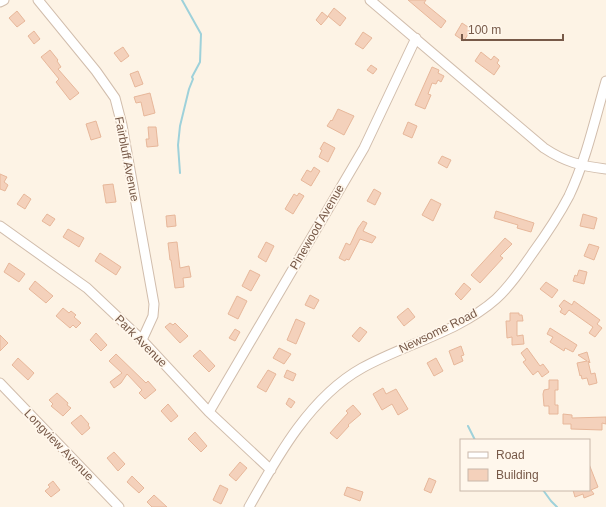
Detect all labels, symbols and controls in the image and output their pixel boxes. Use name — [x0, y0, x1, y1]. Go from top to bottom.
scale bar — [462, 16, 563, 42]
text: 100 m — [468, 23, 501, 37]
street label: Fairbluff Avenue — [112, 115, 142, 203]
street label: Pinewood Avenue — [287, 182, 347, 272]
street label: Newsome Road — [397, 306, 479, 356]
street label: Park Avenue — [112, 312, 170, 370]
street label: Longview Avenue — [21, 406, 97, 484]
legend — [460, 439, 590, 491]
text: Road — [496, 448, 525, 462]
text: Building — [496, 468, 539, 482]

